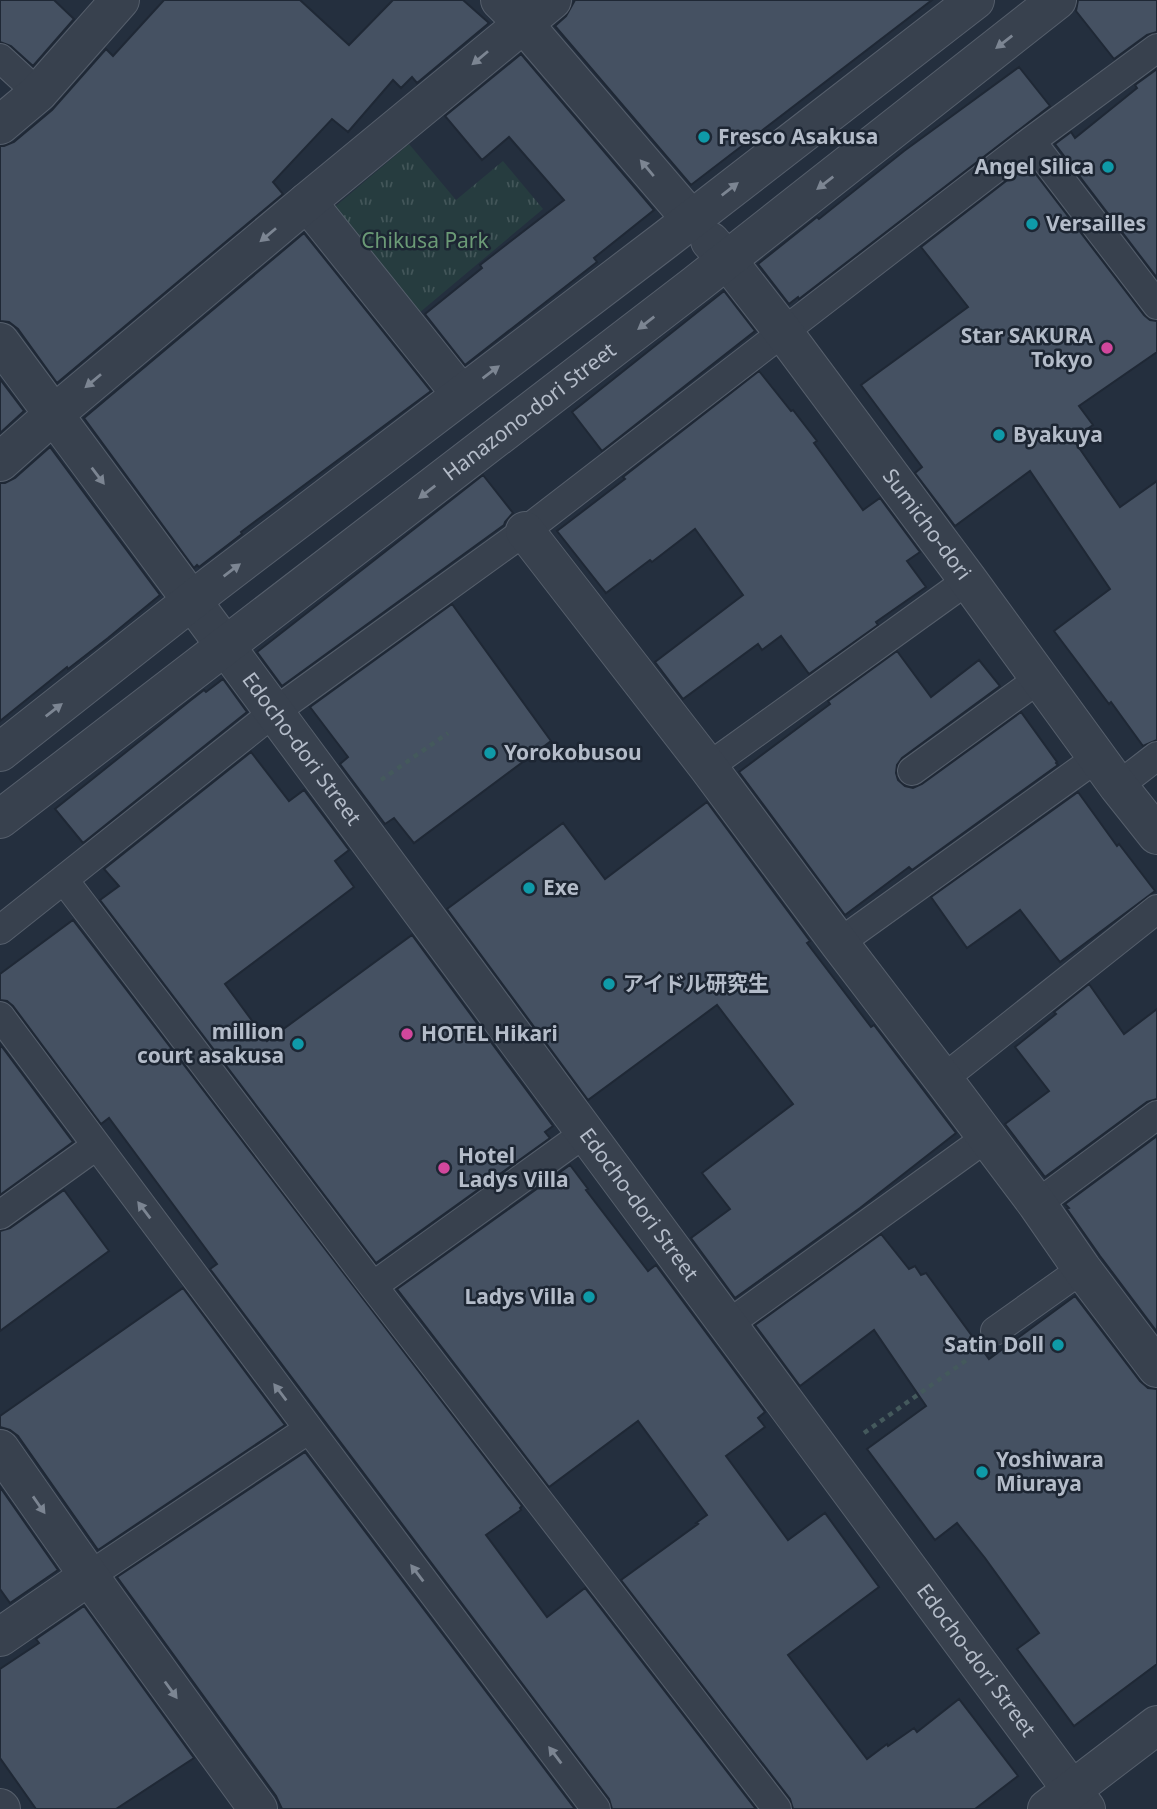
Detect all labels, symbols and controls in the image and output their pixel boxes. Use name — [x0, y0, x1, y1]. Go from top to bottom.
one-way arrow — [995, 35, 1013, 50]
one-way arrow — [472, 51, 490, 66]
place label: Fresco Asakusa — [718, 122, 878, 150]
marker: Fresco Asakusa — [696, 129, 712, 145]
place label: Angel Silica — [974, 152, 1094, 180]
one-way arrow — [640, 159, 655, 176]
marker: Angel Silica — [1100, 159, 1116, 175]
one-way arrow — [816, 175, 834, 190]
one-way arrow — [721, 183, 739, 197]
place label: Versailles — [1046, 209, 1146, 237]
marker: Versailles — [1024, 216, 1040, 232]
park label: Chikusa Park — [361, 226, 490, 254]
one-way arrow — [259, 227, 276, 242]
one-way arrow — [637, 315, 655, 330]
place label: Star SAKURA Tokyo — [961, 321, 1093, 373]
street label: Hanazono-dori Street — [437, 336, 622, 487]
marker: Star SAKURA Tokyo — [1099, 340, 1115, 356]
one-way arrow — [482, 365, 500, 379]
one-way arrow — [85, 373, 102, 388]
place label: Byakuya — [1013, 420, 1103, 448]
marker: Byakuya — [991, 427, 1007, 443]
street label: Sumicho-dori — [877, 463, 978, 585]
one-way arrow — [91, 467, 105, 485]
one-way arrow — [418, 484, 436, 499]
one-way arrow — [223, 562, 241, 577]
street label: Edocho-dori Street — [236, 666, 368, 831]
one-way arrow — [44, 703, 62, 718]
place label: Yorokobusou — [504, 738, 642, 766]
marker: Yorokobusou — [482, 745, 498, 761]
place label: Exe — [543, 873, 579, 901]
marker: Exe — [521, 880, 537, 896]
place label: アイドル研究生 — [623, 969, 769, 997]
marker: アイドル研究生 — [601, 976, 617, 992]
place label: million court asakusa — [137, 1017, 284, 1069]
place label: HOTEL Hikari — [421, 1019, 558, 1047]
marker: HOTEL Hikari — [399, 1026, 415, 1042]
marker: million court asakusa — [290, 1036, 306, 1052]
street label: Edocho-dori Street — [574, 1122, 706, 1287]
place label: Hotel Ladys Villa — [458, 1141, 569, 1193]
marker: Hotel Ladys Villa — [436, 1160, 452, 1176]
one-way arrow — [137, 1200, 151, 1219]
place label: Ladys Villa — [464, 1282, 575, 1310]
marker: Ladys Villa — [581, 1289, 597, 1305]
place label: Satin Doll — [944, 1330, 1044, 1358]
marker: Satin Doll — [1050, 1337, 1066, 1353]
one-way arrow — [273, 1383, 288, 1401]
place label: Yoshiwara Miuraya — [996, 1445, 1104, 1497]
marker: Yoshiwara Miuraya — [974, 1464, 990, 1480]
one-way arrow — [32, 1496, 46, 1514]
one-way arrow — [411, 1564, 425, 1582]
street label: Edocho-dori Street — [911, 1578, 1043, 1742]
one-way arrow — [164, 1681, 178, 1699]
one-way arrow — [547, 1746, 562, 1764]

